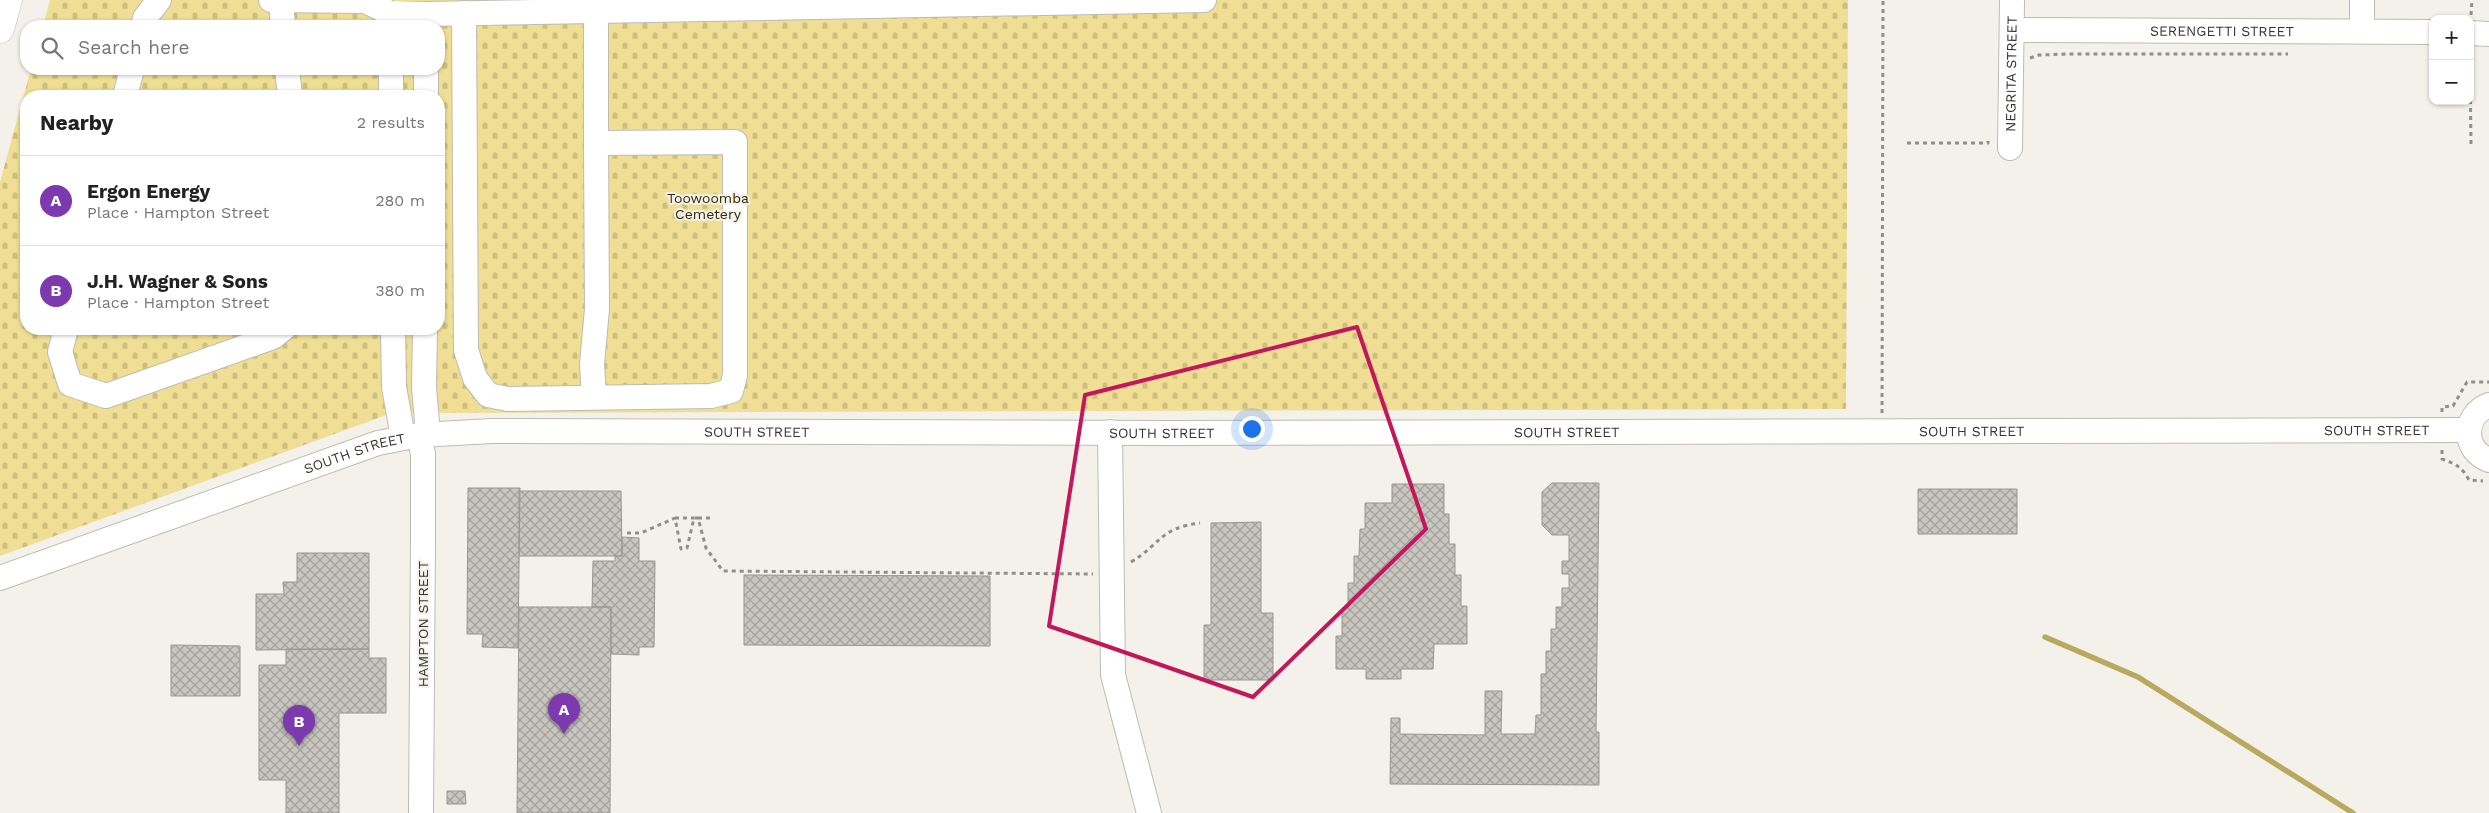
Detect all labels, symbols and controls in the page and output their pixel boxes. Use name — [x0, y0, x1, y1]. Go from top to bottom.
street label: NEGRITA STREET — [2002, 15, 2020, 132]
map controls — [2429, 15, 2474, 105]
button: + — [2429, 15, 2474, 60]
search box — [20, 20, 445, 75]
street label: SERENGETTI STREET — [2150, 23, 2295, 39]
icon: search — [38, 34, 66, 62]
text: Search here — [78, 36, 189, 59]
button: − — [2429, 60, 2474, 105]
text: Nearby — [40, 110, 113, 135]
text: 2 results — [357, 113, 425, 132]
text: Ergon Energy — [87, 180, 210, 203]
park label: Toowoomba Cemetery — [667, 190, 749, 222]
text: A — [51, 191, 61, 210]
text: 280 m — [375, 191, 425, 210]
text: Place · Hampton Street — [87, 203, 269, 222]
text: J.H. Wagner & Sons — [87, 270, 268, 293]
text: B — [51, 281, 61, 300]
text: 380 m — [375, 281, 425, 300]
text: Place · Hampton Street — [87, 293, 269, 312]
your location — [1239, 416, 1265, 442]
street label: SOUTH STREET — [2324, 422, 2430, 438]
street label: SOUTH STREET — [1919, 423, 2025, 439]
street label: SOUTH STREET — [704, 424, 810, 440]
street label: SOUTH STREET — [1514, 424, 1620, 440]
street label: SOUTH STREET — [1109, 425, 1215, 441]
street label: SOUTH STREET — [302, 430, 407, 477]
street label: HAMPTON STREET — [415, 560, 431, 687]
pin: A — [548, 693, 580, 734]
pin: B — [283, 705, 315, 746]

